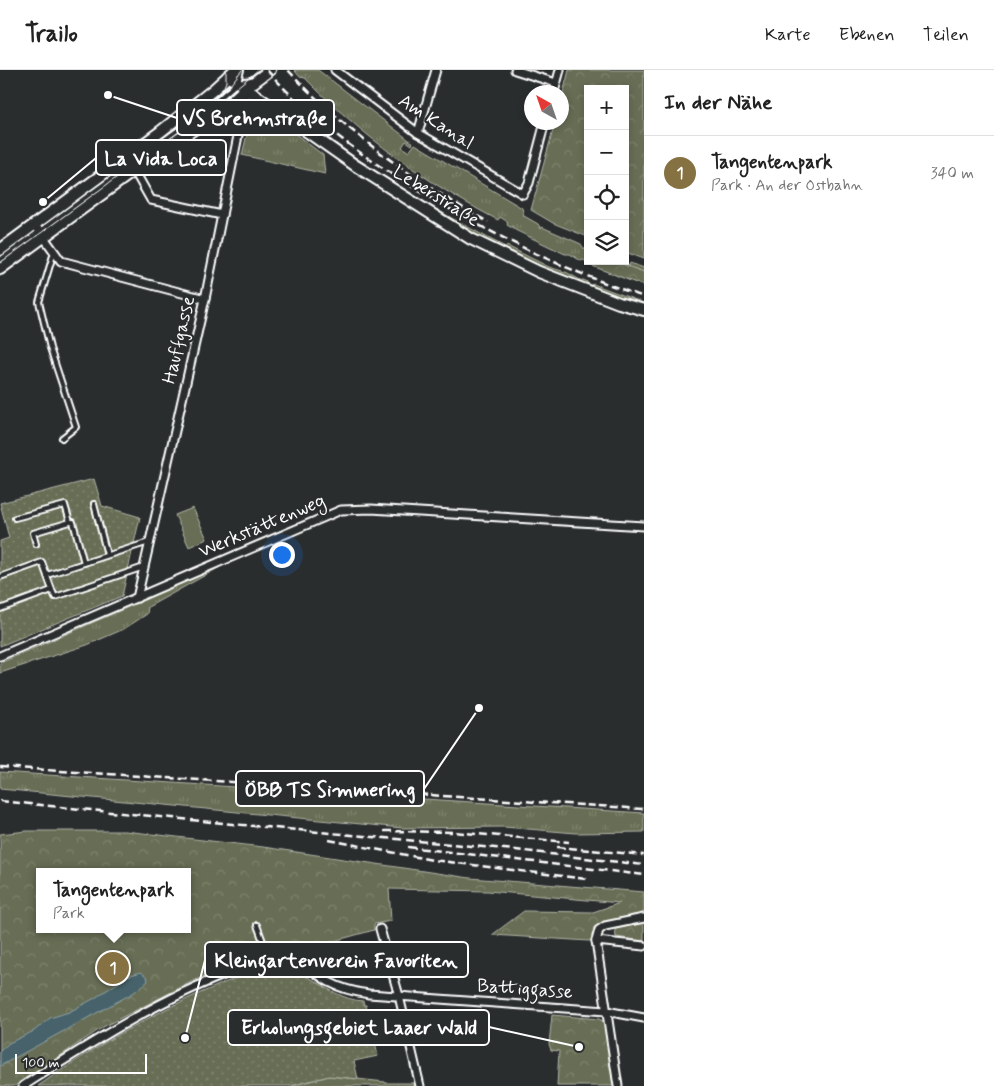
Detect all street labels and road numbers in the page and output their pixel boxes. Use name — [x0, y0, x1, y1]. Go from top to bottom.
street label: Am Kanal — [393, 88, 479, 156]
street label: Leberstraße — [388, 159, 484, 233]
street label: Hauffgasse — [157, 294, 202, 387]
street label: Werkstättenweg — [195, 488, 330, 566]
street label: Battiggasse — [476, 973, 574, 1008]

